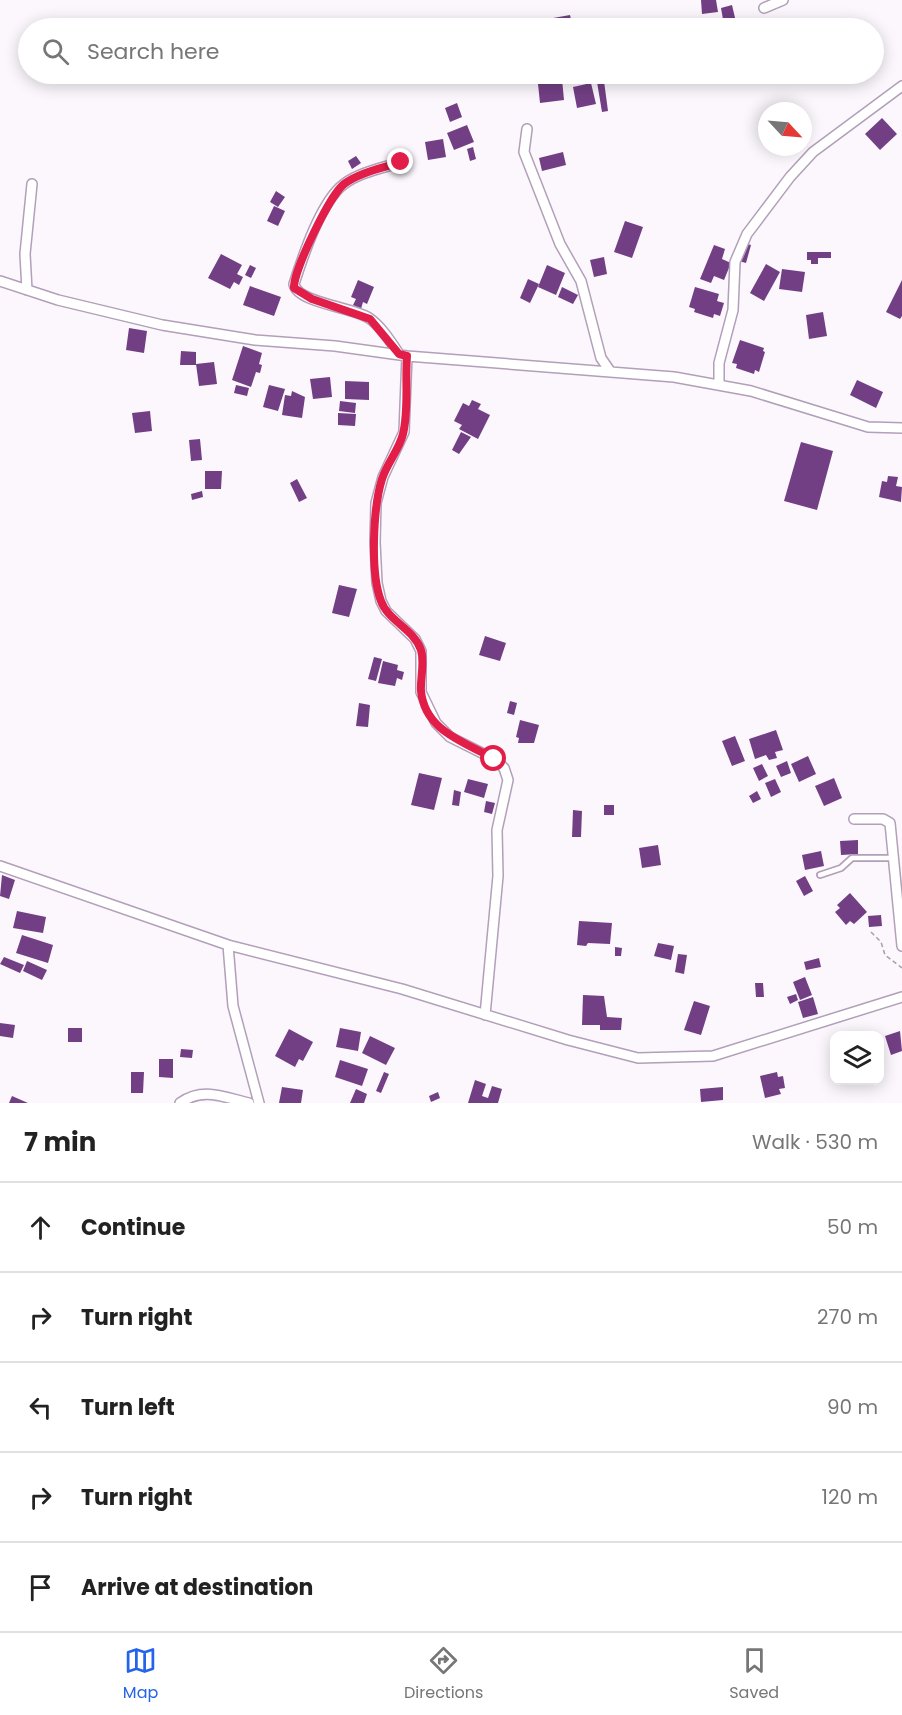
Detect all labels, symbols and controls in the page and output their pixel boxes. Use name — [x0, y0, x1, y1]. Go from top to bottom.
search box — [18, 18, 884, 84]
icon: search — [39, 35, 72, 68]
text: Search here — [87, 36, 220, 67]
north arrow — [758, 102, 812, 156]
route end — [387, 148, 413, 174]
route start — [480, 745, 506, 771]
map controls — [830, 1031, 884, 1085]
button: layers — [830, 1031, 884, 1085]
text: 7 min — [24, 1124, 96, 1160]
text: Walk · 530 m — [752, 1128, 878, 1156]
icon: ahead — [24, 1211, 57, 1244]
text: Continue — [81, 1212, 185, 1243]
text: 50 m — [827, 1213, 878, 1241]
icon: right — [24, 1301, 57, 1334]
text: Turn right — [81, 1302, 192, 1333]
text: 270 m — [817, 1303, 878, 1331]
icon: left — [24, 1391, 57, 1424]
text: Turn left — [81, 1392, 175, 1423]
text: 90 m — [827, 1393, 878, 1421]
icon: right — [24, 1481, 57, 1514]
text: Turn right — [81, 1482, 192, 1513]
text: 120 m — [822, 1483, 878, 1511]
icon: arrive — [24, 1571, 57, 1604]
text: Arrive at destination — [81, 1572, 313, 1603]
tab: Map — [123, 1644, 158, 1705]
tab: Directions — [404, 1644, 483, 1705]
tab: Saved — [729, 1644, 779, 1705]

